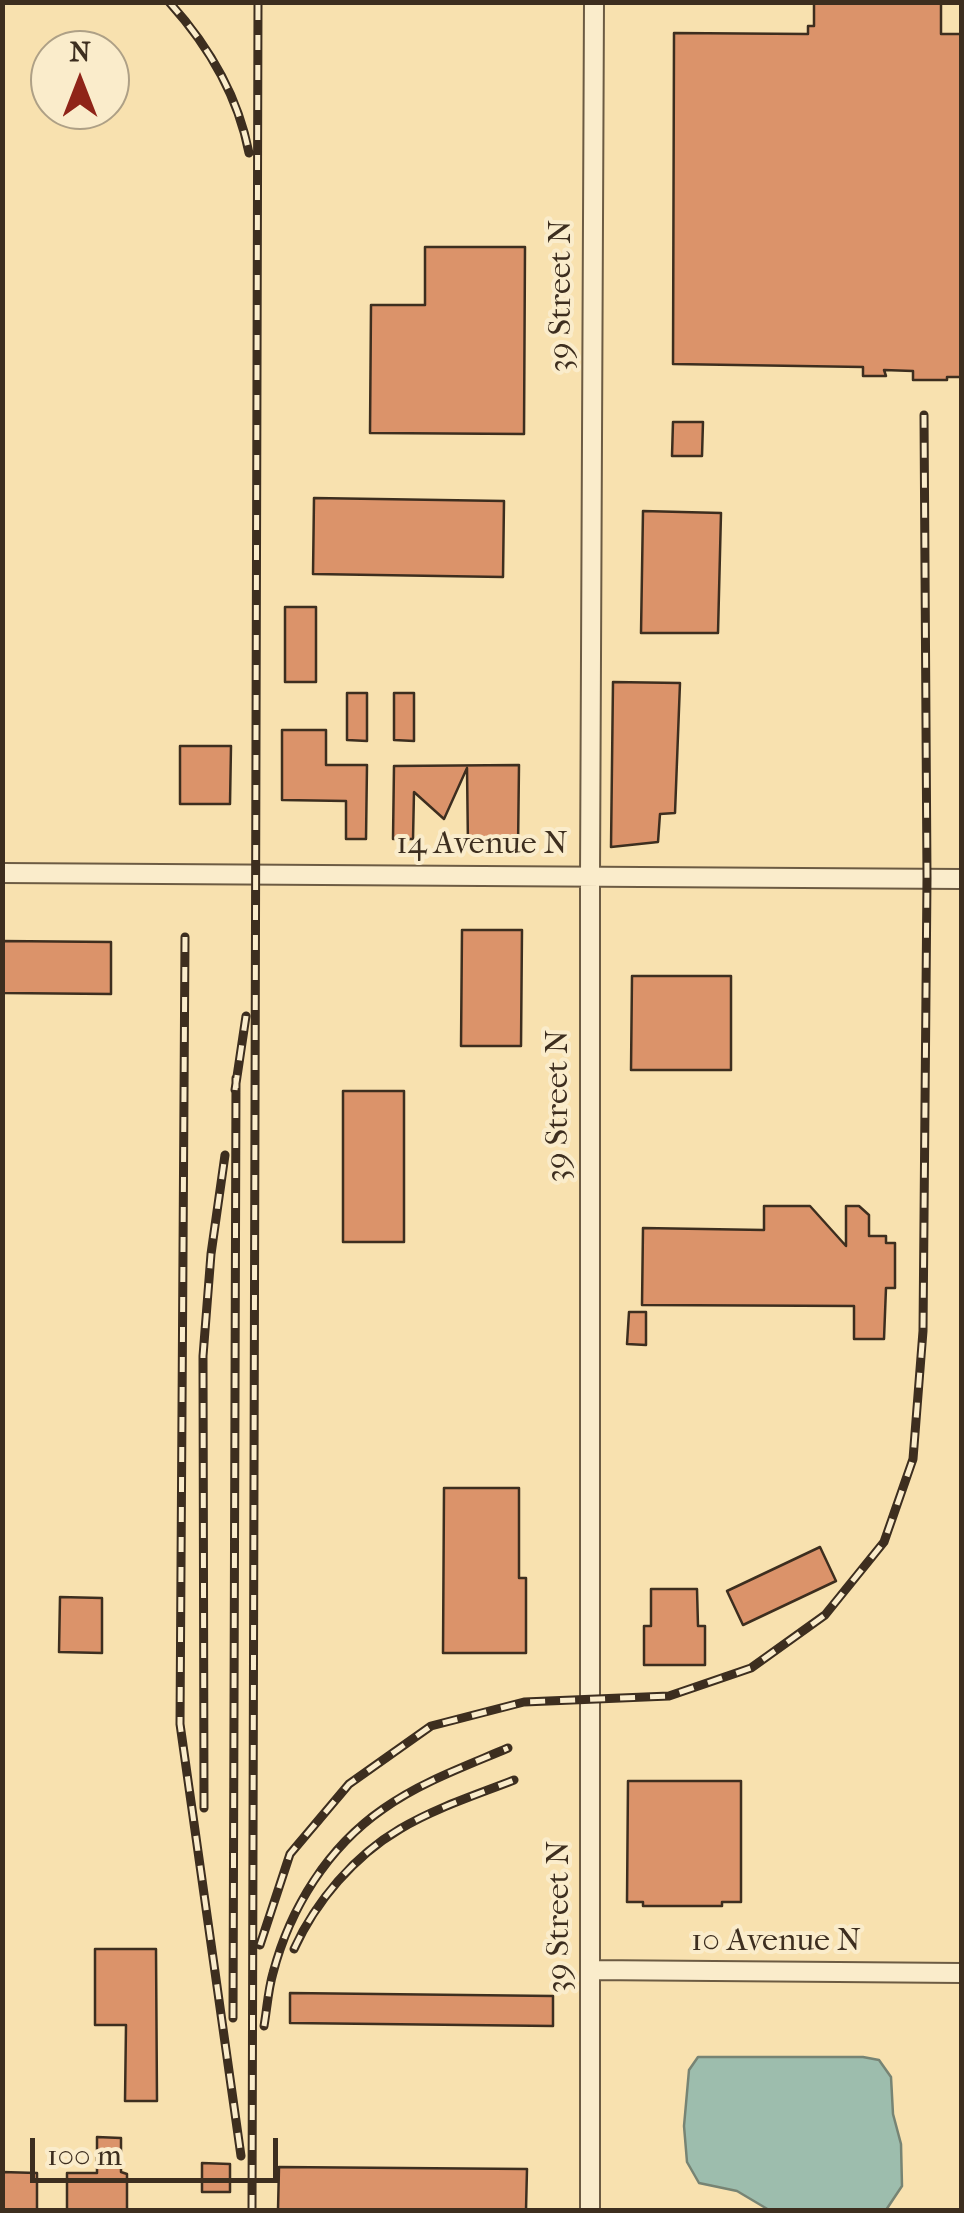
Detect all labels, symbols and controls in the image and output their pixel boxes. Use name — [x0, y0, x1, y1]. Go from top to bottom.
north arrow — [30, 30, 130, 130]
text: N — [69, 35, 91, 68]
street label: 39 Street N — [543, 220, 581, 372]
street label: 14 Avenue N — [396, 826, 568, 864]
street label: 39 Street N — [540, 1030, 578, 1182]
street label: 39 Street N — [541, 1841, 579, 1993]
street label: 10 Avenue N — [691, 1923, 861, 1961]
scale bar — [35, 2118, 282, 2180]
text: 100 m — [47, 2138, 122, 2173]

